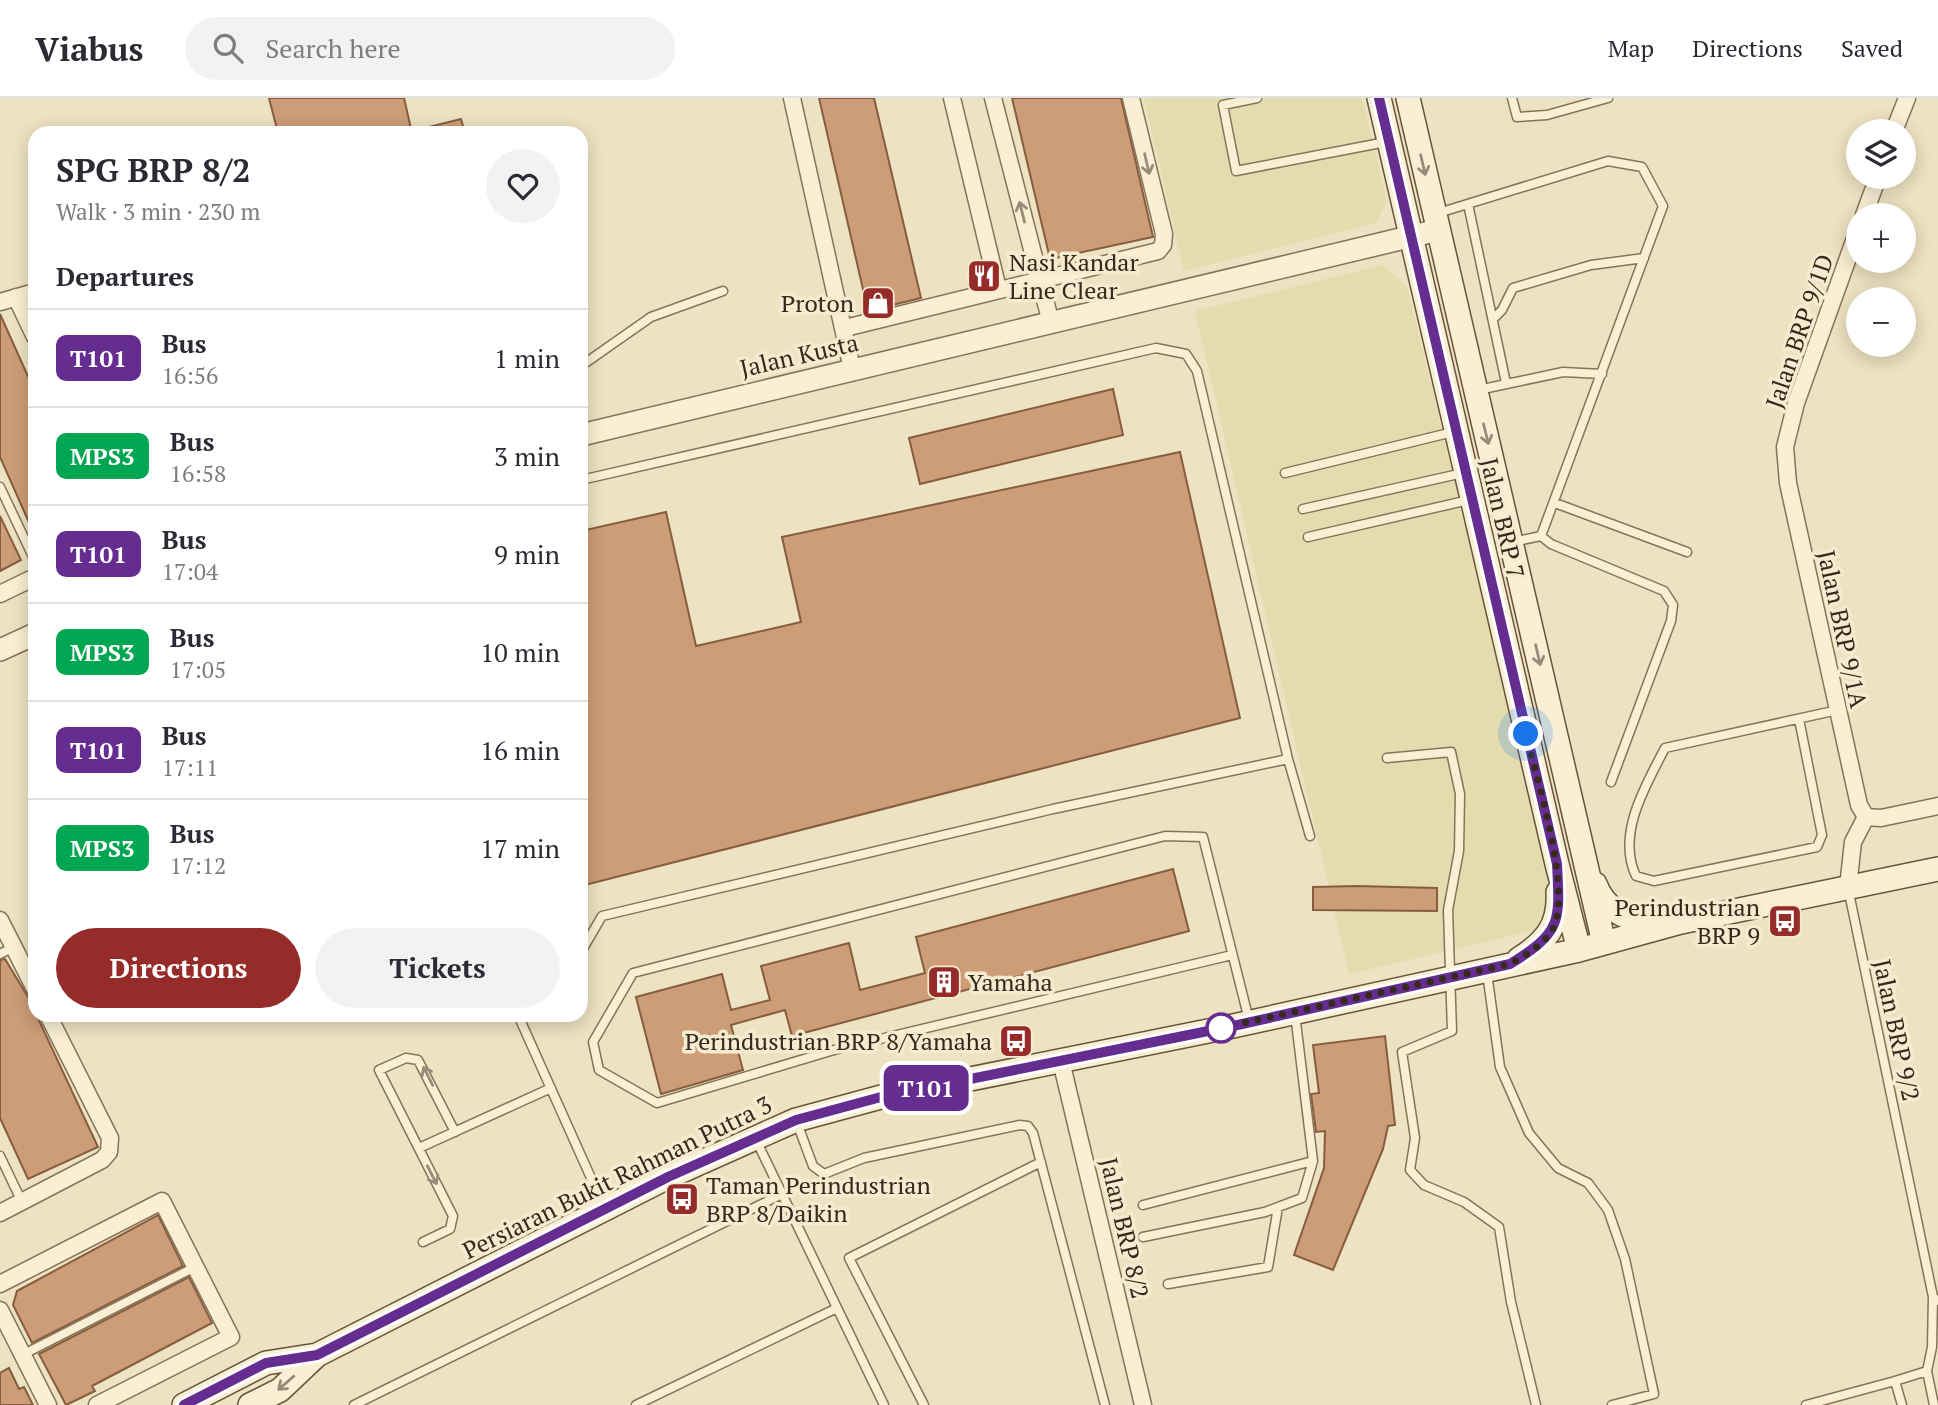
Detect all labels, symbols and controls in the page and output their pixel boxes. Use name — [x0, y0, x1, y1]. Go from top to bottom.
search box — [185, 17, 675, 80]
text: Viabus — [35, 27, 143, 70]
icon: search — [209, 29, 247, 67]
text: Search here — [265, 31, 401, 65]
text: Map — [1608, 32, 1654, 64]
text: Directions — [1692, 32, 1803, 64]
text: Saved — [1841, 32, 1903, 64]
map controls — [1846, 119, 1916, 357]
button: layers — [1846, 119, 1916, 189]
text: SPG BRP 8/2 — [56, 148, 251, 191]
button: heart — [486, 149, 560, 223]
one-way arrow — [1141, 152, 1154, 175]
one-way arrow — [1416, 153, 1430, 176]
text: Walk · 3 min · 230 m — [56, 196, 260, 227]
one-way arrow — [1015, 201, 1028, 224]
button: + — [1846, 203, 1916, 273]
place label: Nasi Kandar Line Clear — [1009, 246, 1139, 306]
street label: Jalan BRP 9/1D — [1758, 250, 1840, 412]
restaurant icon: Nasi Kandar Line Clear — [965, 257, 1003, 295]
text: Departures — [56, 259, 194, 293]
shop icon: Proton — [859, 284, 897, 322]
place label: Proton — [781, 287, 854, 319]
button: − — [1846, 287, 1916, 357]
text: Bus — [162, 326, 207, 360]
street label: Jalan Kusta — [737, 326, 861, 384]
text: 1 min — [494, 341, 560, 375]
text: T101 — [70, 342, 127, 374]
text: 16:56 — [162, 360, 218, 391]
one-way arrow — [1480, 422, 1493, 445]
text: Bus — [170, 424, 214, 458]
text: 3 min — [494, 439, 560, 473]
text: MPS3 — [70, 440, 135, 472]
street label: Jalan BRP 7 — [1474, 455, 1532, 581]
text: 16:58 — [170, 458, 226, 489]
text: Bus — [162, 522, 207, 556]
text: 9 min — [494, 537, 560, 571]
text: T101 — [70, 538, 127, 570]
street label: Jalan BRP 9/1A — [1811, 547, 1875, 711]
text: 17:04 — [162, 556, 218, 587]
text: Bus — [170, 620, 214, 654]
text: 10 min — [480, 635, 560, 669]
text: MPS3 — [70, 636, 135, 668]
one-way arrow — [1531, 643, 1545, 666]
text: 17:05 — [170, 654, 226, 685]
your location — [1508, 716, 1543, 751]
text: Bus — [162, 718, 207, 752]
text: 16 min — [480, 733, 560, 767]
text: T101 — [70, 734, 127, 766]
text: 17:11 — [162, 752, 218, 783]
text: Bus — [170, 816, 214, 850]
text: 17 min — [480, 831, 560, 865]
text: MPS3 — [70, 832, 135, 864]
text: 17:12 — [170, 850, 226, 881]
place label: Perindustrian BRP 9 — [1614, 891, 1760, 951]
bus stop icon: Perindustrian BRP 9 — [1766, 902, 1804, 940]
button: Directions — [56, 928, 301, 1008]
button: Tickets — [315, 928, 560, 1008]
street label: Jalan BRP 9/2 — [1866, 956, 1928, 1104]
building icon: Yamaha — [925, 963, 963, 1001]
place label: Yamaha — [968, 966, 1053, 998]
unlabelled marker — [1206, 1013, 1236, 1043]
bus stop icon: Perindustrian BRP 8/Yamaha — [997, 1022, 1035, 1060]
place label: Perindustrian BRP 8/Yamaha — [685, 1025, 992, 1057]
line badge: T101 — [877, 1065, 975, 1111]
one-way arrow — [420, 1067, 434, 1087]
text: T101 — [898, 1072, 954, 1104]
street label: Persiaran Bukit Rahman Putra 3 — [457, 1088, 777, 1266]
street label: Jalan BRP 8/2 — [1093, 1154, 1157, 1302]
one-way arrow — [426, 1164, 440, 1185]
place label: Taman Perindustrian BRP 8/Daikin — [706, 1169, 931, 1229]
bus stop icon: Taman Perindustrian BRP 8/Daikin — [663, 1180, 701, 1218]
one-way arrow — [277, 1375, 295, 1391]

